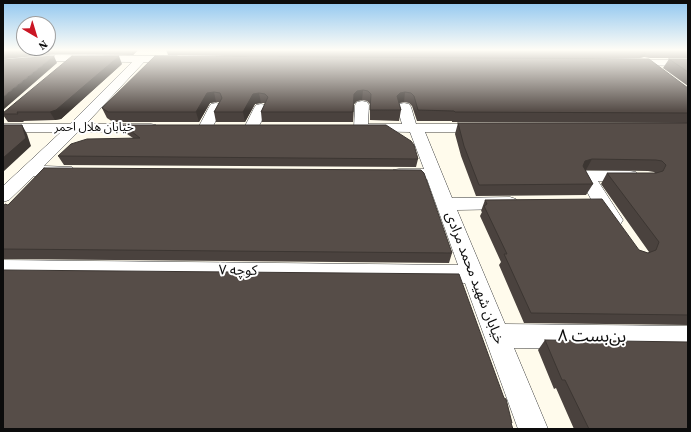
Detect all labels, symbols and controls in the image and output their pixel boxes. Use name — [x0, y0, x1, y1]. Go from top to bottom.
north arrow — [16, 16, 56, 56]
text: N — [35, 37, 51, 53]
street label: خیابان هلال احمر — [54, 121, 134, 135]
street label: خیابان شهید محمد مرادی — [441, 209, 507, 347]
street label: کوچه ۷ — [219, 262, 257, 280]
street label: بن‌بست ۸ — [558, 326, 626, 348]

